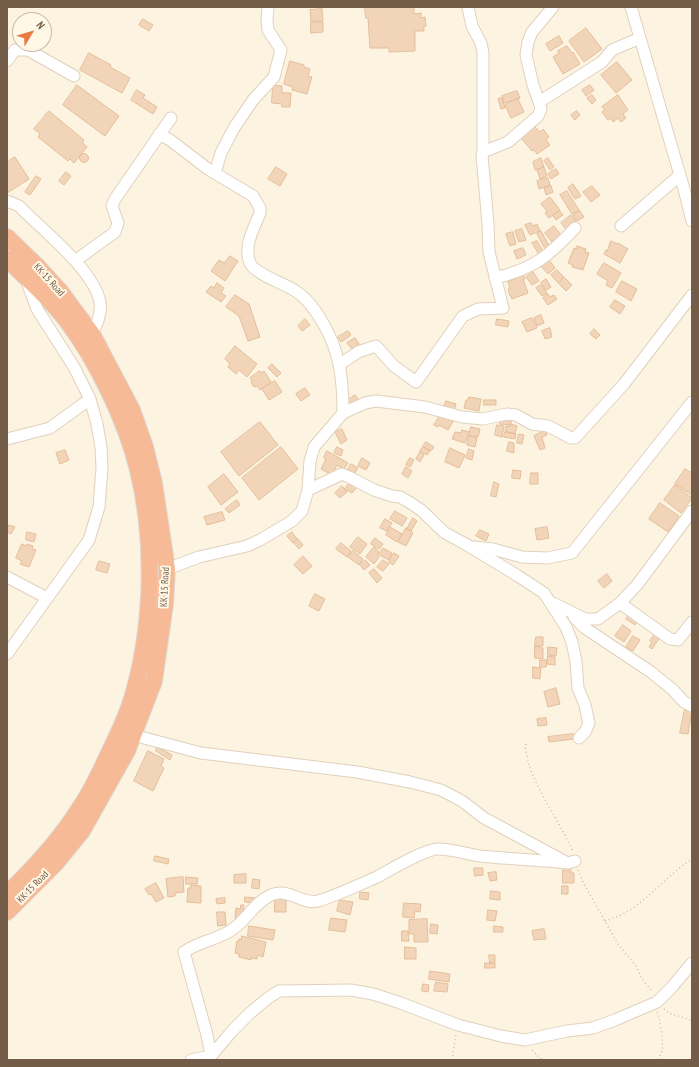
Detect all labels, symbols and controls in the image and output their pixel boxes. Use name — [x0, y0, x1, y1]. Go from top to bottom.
north arrow — [12, 12, 52, 52]
text: N — [33, 19, 48, 32]
street label: KK 15 Road — [31, 261, 67, 299]
street label: KK 15 Road — [158, 567, 172, 607]
street label: KK 15 Road — [15, 868, 51, 906]

